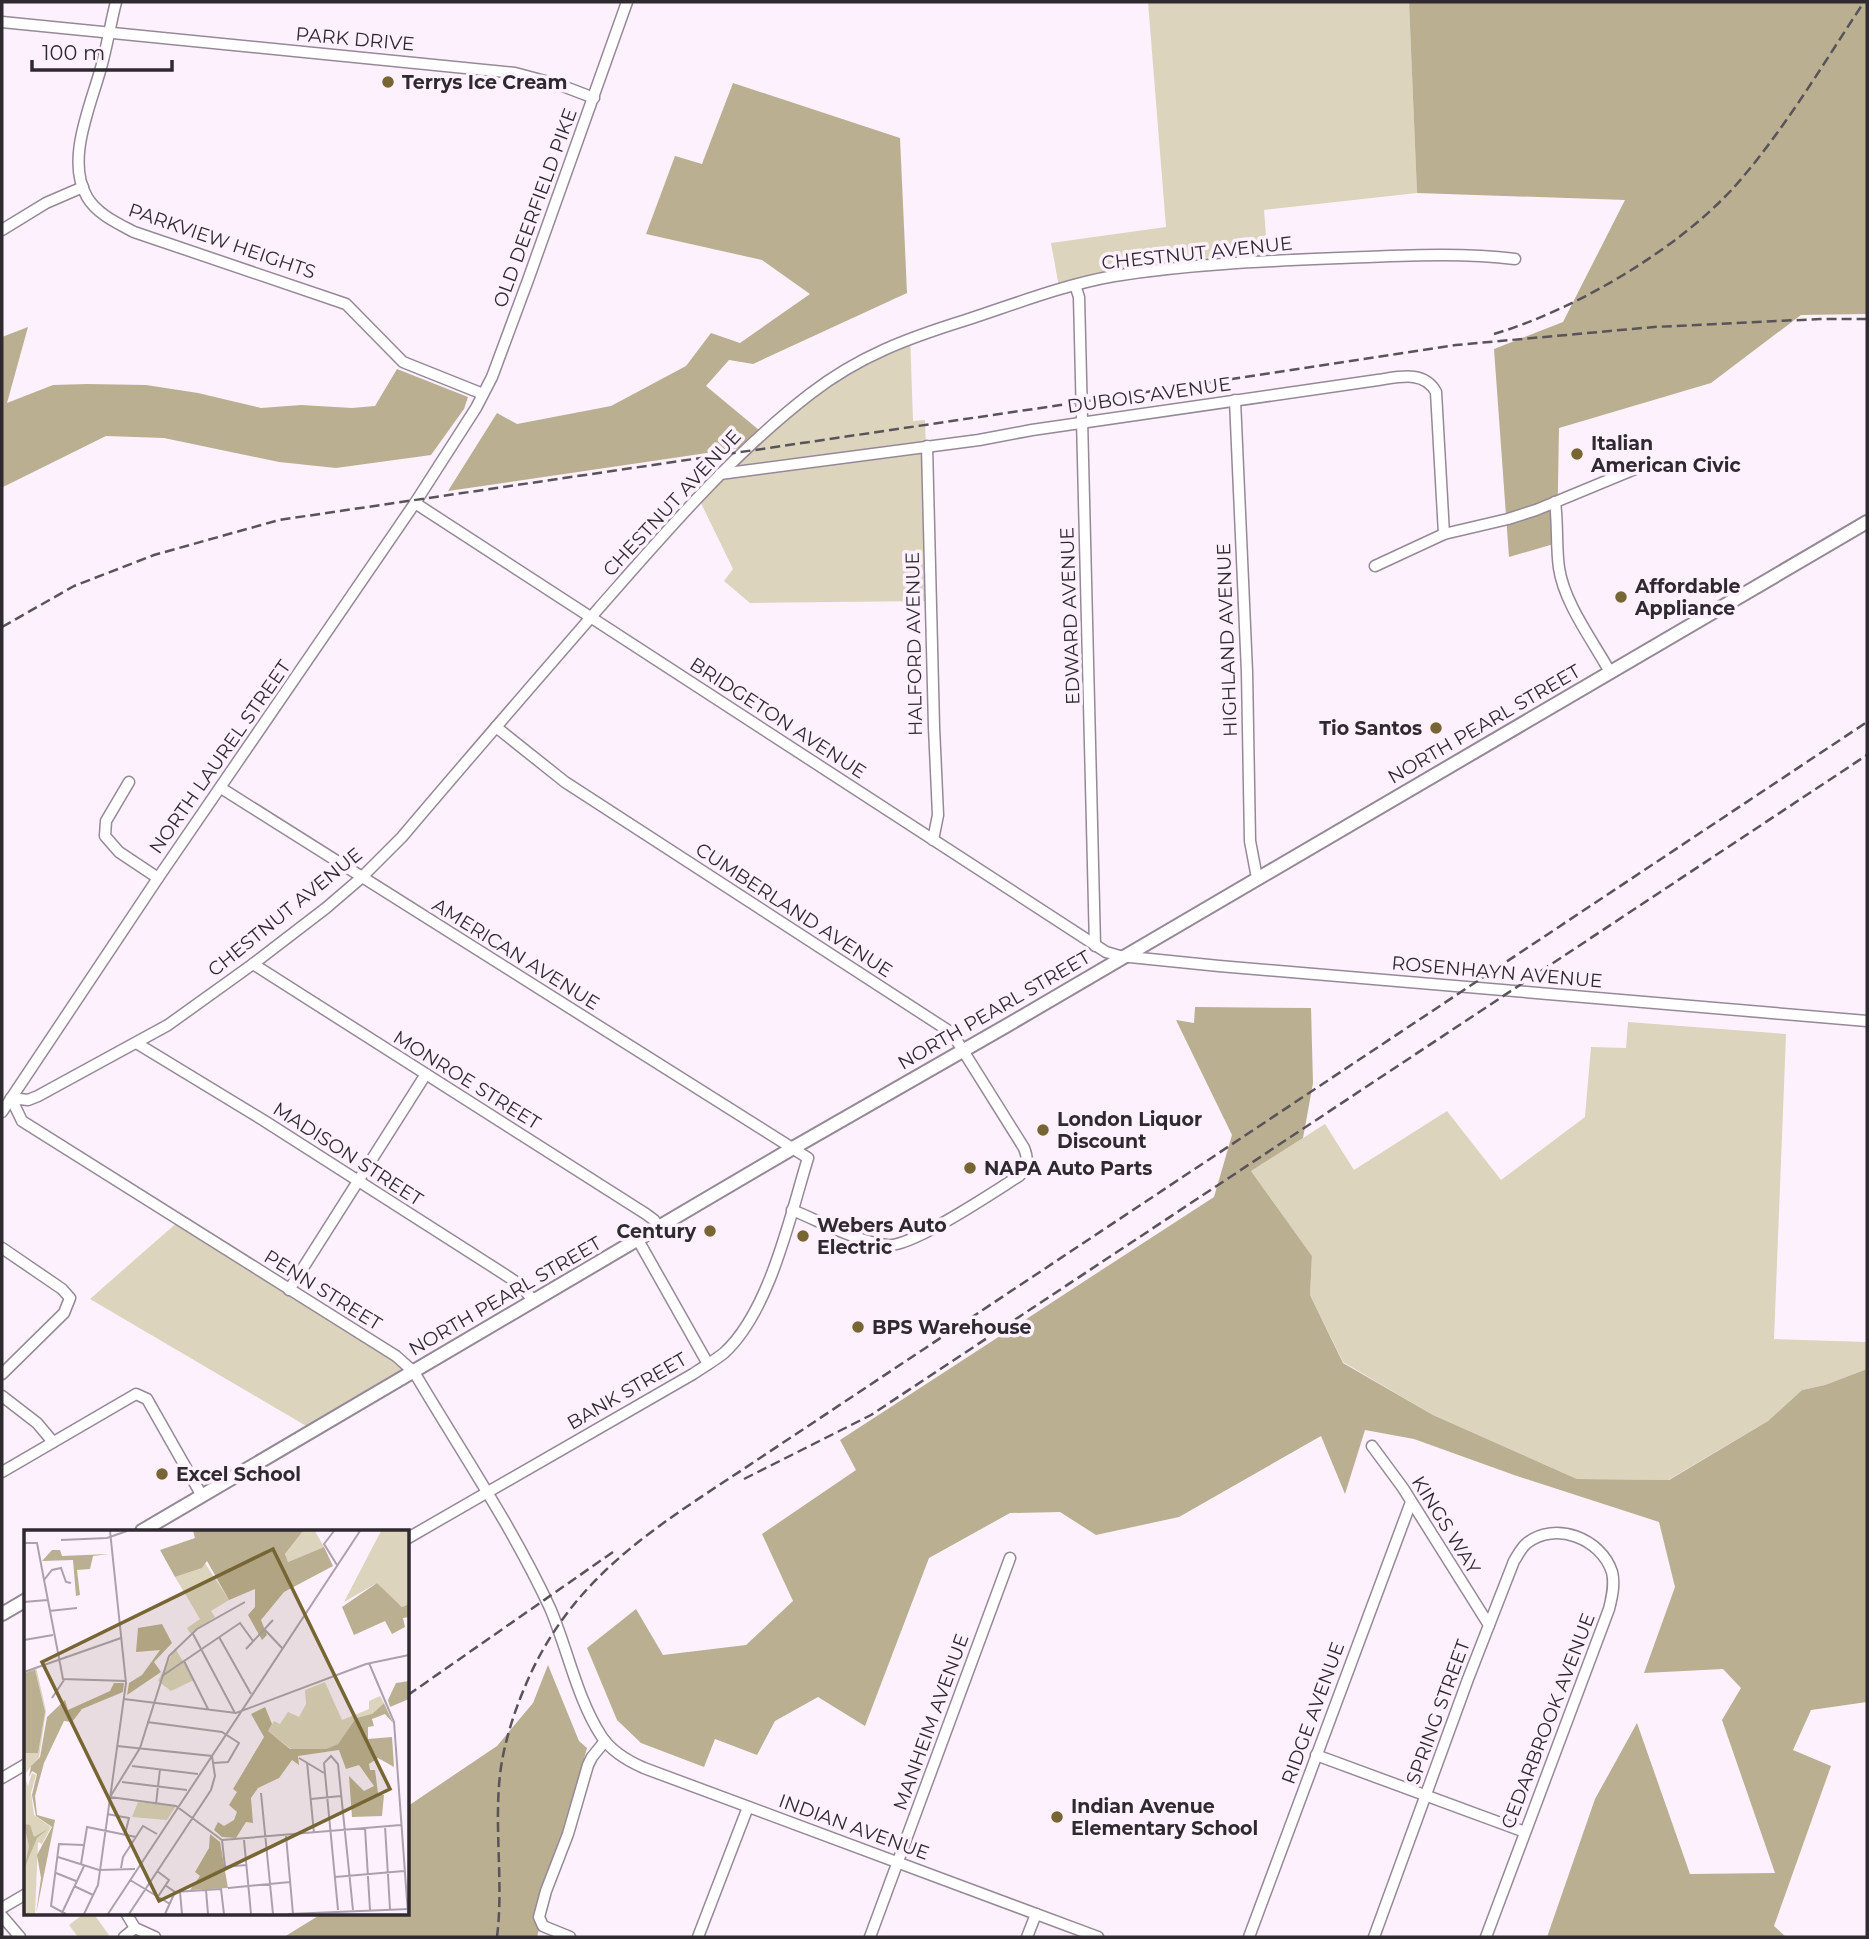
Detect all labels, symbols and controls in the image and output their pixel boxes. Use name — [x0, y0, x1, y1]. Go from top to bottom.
street label: PARK DRIVE — [295, 22, 415, 56]
scale bar — [32, 28, 172, 72]
text: 100 m — [42, 40, 105, 65]
place label: Terrys Ice Cream — [402, 71, 568, 94]
marker: Terrys Ice Cream — [380, 74, 396, 90]
street label: OLD DEERFIELD PIKE — [488, 105, 582, 311]
street label: PARKVIEW HEIGHTS — [125, 198, 319, 284]
street label: CHESTNUT AVENUE — [1100, 232, 1294, 274]
street label: DUBOIS AVENUE — [1066, 372, 1232, 418]
street label: CHESTNUT AVENUE — [598, 425, 746, 581]
place label: Italian American Civic — [1590, 432, 1741, 477]
marker: Italian American Civic — [1569, 446, 1585, 462]
street label: EDWARD AVENUE — [1055, 527, 1085, 705]
street label: HIGHLAND AVENUE — [1212, 543, 1242, 737]
street label: HALFORD AVENUE — [901, 552, 927, 736]
place label: Affordable Appliance — [1634, 575, 1740, 620]
marker: Affordable Appliance — [1613, 589, 1629, 605]
street label: BRIDGETON AVENUE — [685, 652, 871, 784]
street label: NORTH LAUREL STREET — [144, 656, 296, 858]
street label: NORTH PEARL STREET — [1384, 659, 1584, 789]
place label: Tio Santos — [1319, 717, 1422, 740]
marker: Tio Santos — [1428, 720, 1444, 736]
street label: CUMBERLAND AVENUE — [691, 838, 897, 982]
street label: CHESTNUT AVENUE — [203, 843, 367, 981]
street label: AMERICAN AVENUE — [428, 893, 604, 1015]
street label: NORTH PEARL STREET — [894, 945, 1094, 1075]
street label: ROSENHAYN AVENUE — [1391, 951, 1603, 993]
street label: MONROE STREET — [389, 1025, 545, 1135]
street label: MADISON STREET — [269, 1097, 427, 1211]
place label: London Liquor Discount — [1057, 1108, 1202, 1153]
marker: London Liquor Discount — [1035, 1122, 1051, 1138]
place label: NAPA Auto Parts — [984, 1157, 1152, 1180]
marker: NAPA Auto Parts — [962, 1160, 978, 1176]
place label: Webers Auto Electric — [817, 1214, 947, 1259]
place label: Century — [617, 1220, 697, 1243]
marker: Century — [702, 1223, 718, 1239]
marker: Webers Auto Electric — [795, 1228, 811, 1244]
street label: NORTH PEARL STREET — [405, 1231, 605, 1361]
street label: PENN STREET — [260, 1245, 386, 1335]
place label: BPS Warehouse — [872, 1316, 1032, 1339]
marker: BPS Warehouse — [850, 1319, 866, 1335]
street label: BANK STREET — [563, 1347, 691, 1435]
place label: Excel School — [176, 1463, 301, 1486]
marker: Excel School — [154, 1466, 170, 1482]
street label: KINGS WAY — [1407, 1472, 1486, 1579]
inset map — [24, 1530, 410, 1914]
street label: CEDARBROOK AVENUE — [1496, 1610, 1600, 1832]
street label: MANHEIM AVENUE — [888, 1631, 974, 1813]
street label: SPRING STREET — [1401, 1636, 1475, 1787]
street label: RIDGE AVENUE — [1277, 1639, 1349, 1787]
street label: INDIAN AVENUE — [776, 1789, 932, 1865]
place label: Indian Avenue Elementary School — [1071, 1795, 1258, 1840]
marker: Indian Avenue Elementary School — [1049, 1809, 1065, 1825]

